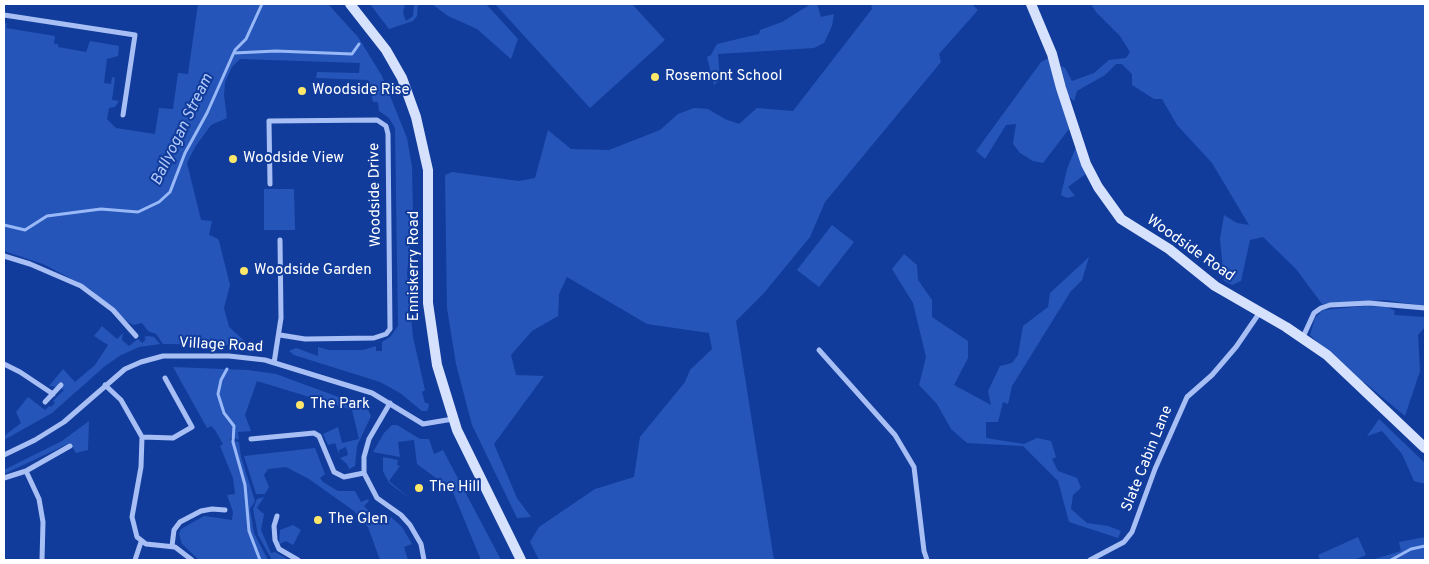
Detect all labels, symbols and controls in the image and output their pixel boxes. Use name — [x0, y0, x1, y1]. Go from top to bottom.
place label: Rosemont School — [665, 68, 782, 86]
water label: Ballyogan Stream — [148, 71, 218, 189]
marker: Rosemont School — [649, 71, 661, 83]
place label: Woodside Rise — [312, 82, 410, 100]
marker: Woodside Rise — [296, 85, 308, 97]
street label: Woodside Drive — [366, 143, 386, 247]
place label: Woodside View — [243, 150, 344, 168]
marker: Woodside View — [227, 153, 239, 165]
street label: Enniskerry Road — [406, 211, 424, 321]
street label: Woodside Road — [1142, 212, 1238, 286]
place label: Woodside Garden — [254, 262, 372, 280]
marker: Woodside Garden — [238, 265, 250, 277]
street label: Village Road — [178, 335, 264, 357]
place label: The Park — [310, 396, 370, 414]
marker: The Park — [294, 399, 306, 411]
street label: Slate Cabin Lane — [1119, 403, 1177, 515]
place label: The Hill — [429, 479, 480, 497]
marker: The Hill — [413, 482, 425, 494]
place label: The Glen — [328, 511, 388, 529]
marker: The Glen — [312, 514, 324, 526]

